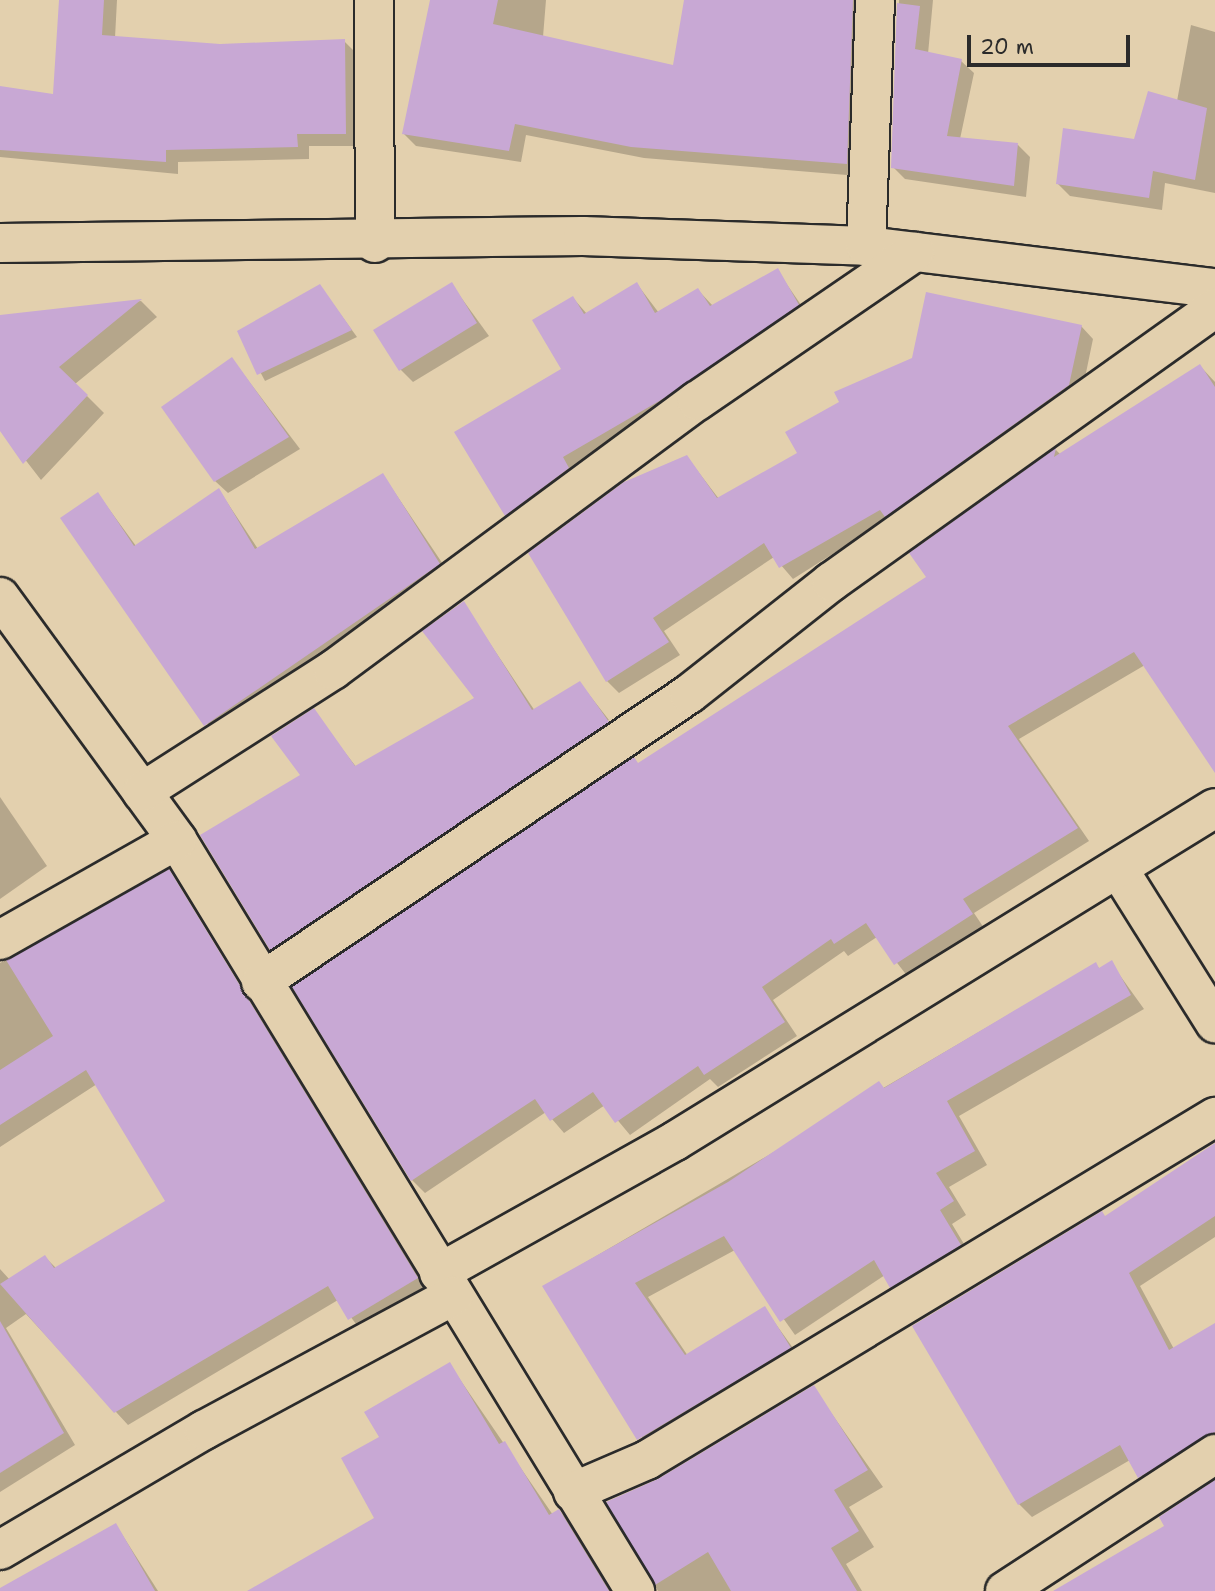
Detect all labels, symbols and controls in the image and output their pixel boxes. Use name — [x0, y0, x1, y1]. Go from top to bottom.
scale bar — [970, 21, 1133, 65]
text: 20 m — [980, 33, 1034, 61]

